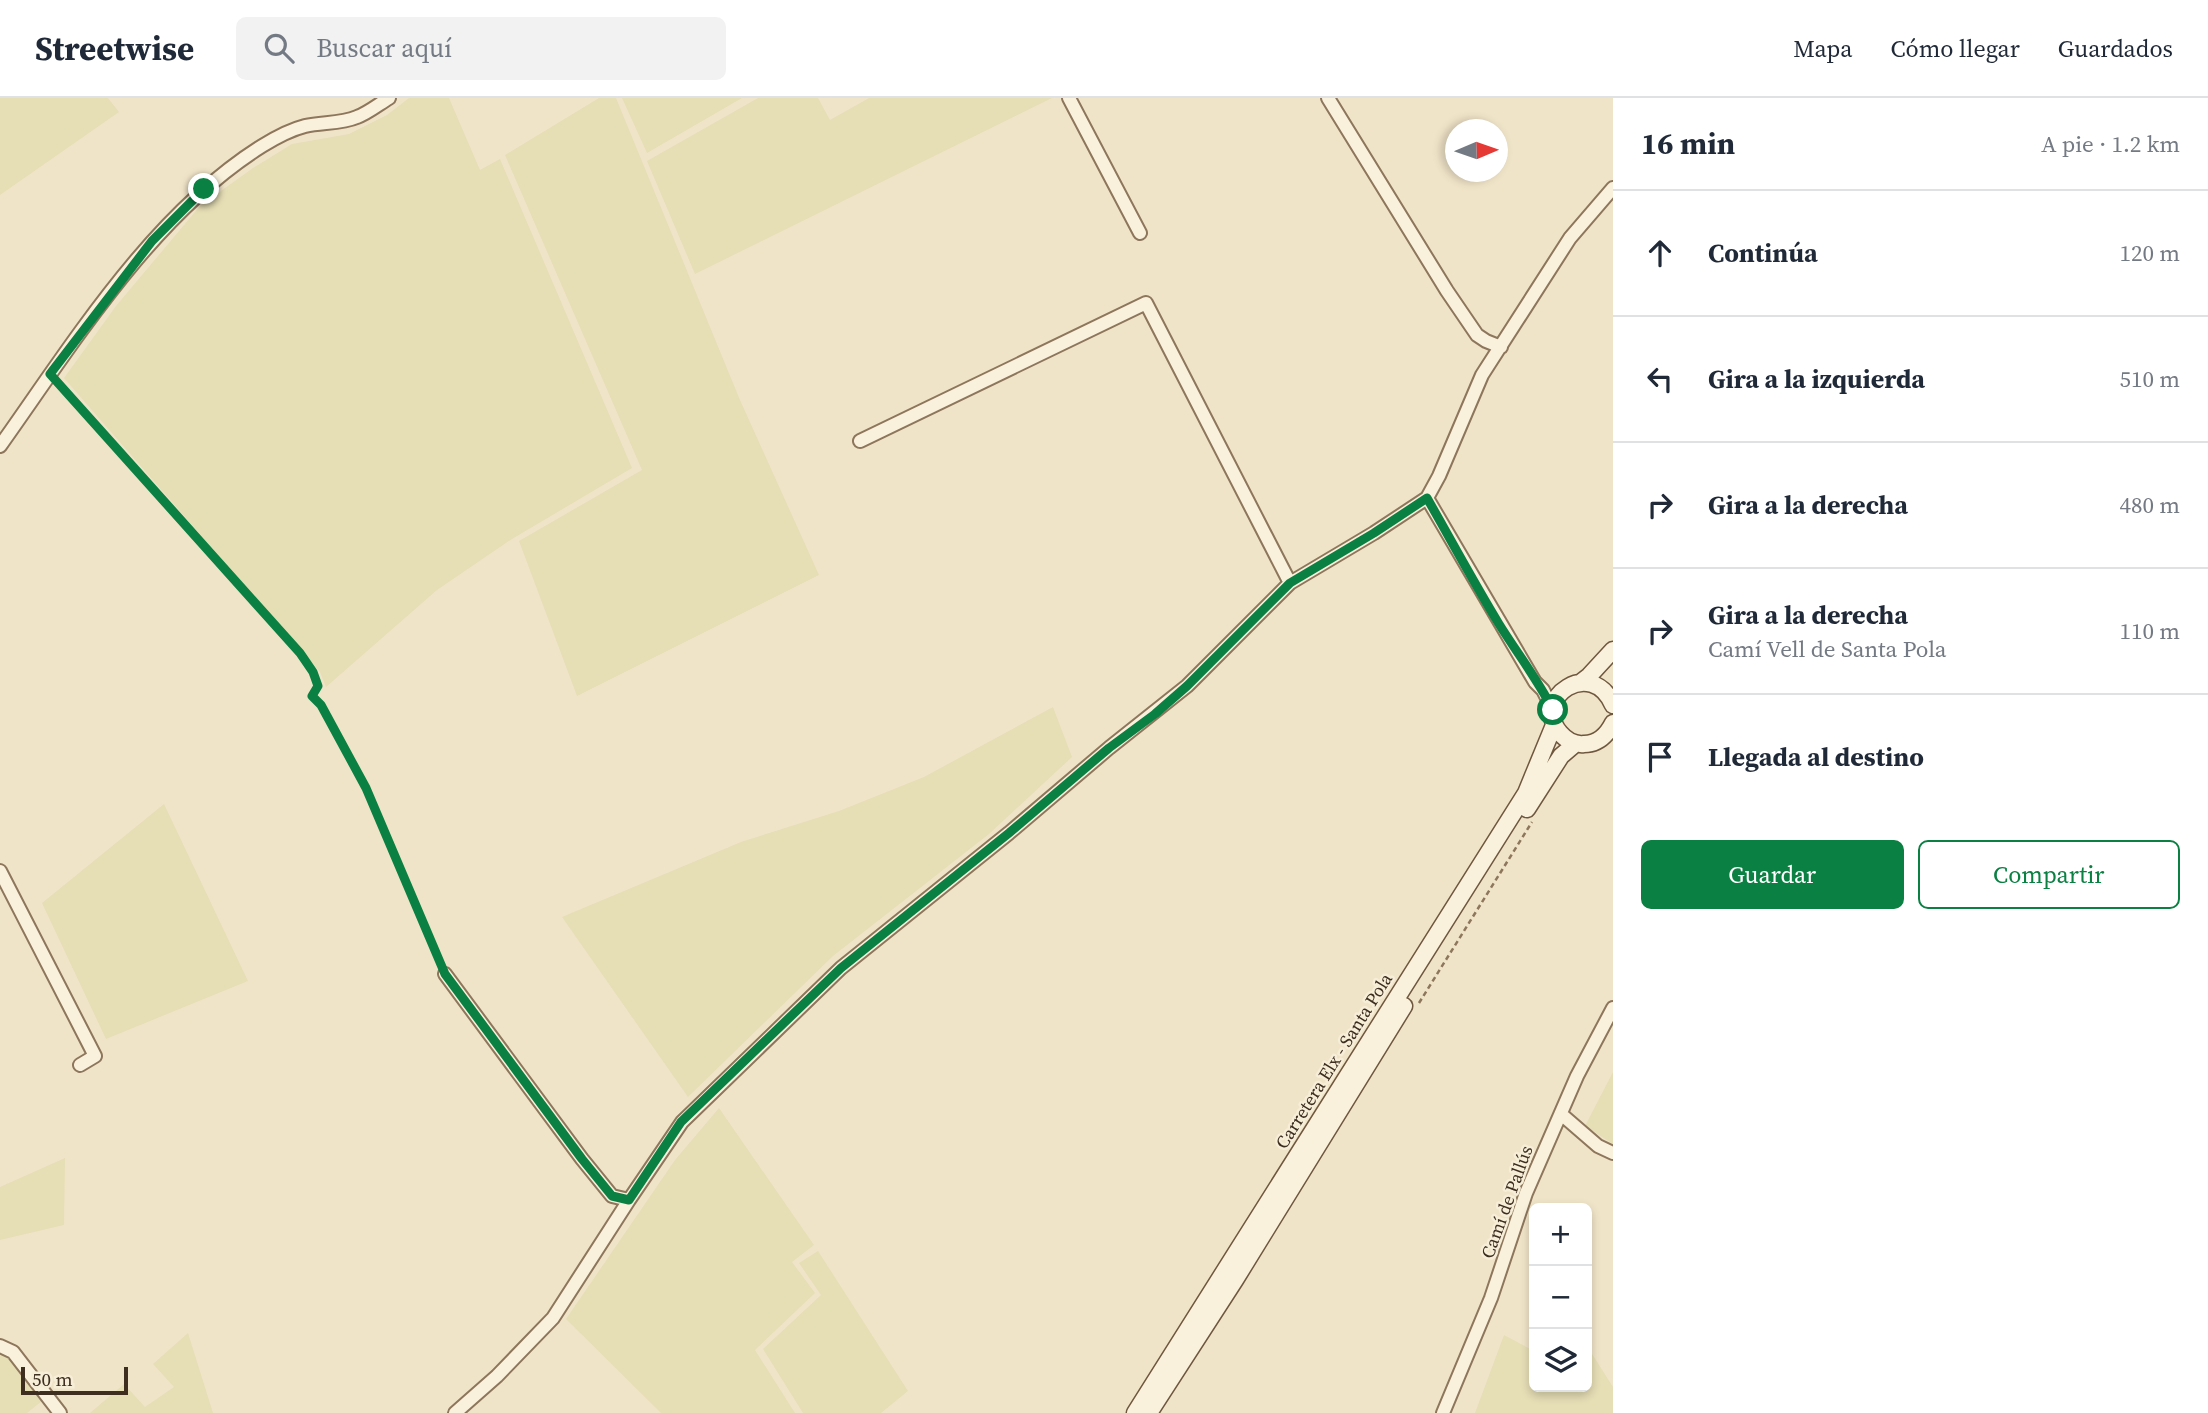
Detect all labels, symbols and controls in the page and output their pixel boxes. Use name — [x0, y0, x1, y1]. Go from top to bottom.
search box — [236, 17, 726, 80]
text: Streetwise — [35, 26, 194, 71]
icon: search — [260, 29, 298, 67]
text: Buscar aquí — [316, 30, 452, 66]
text: Mapa — [1793, 32, 1852, 65]
text: Cómo llegar — [1890, 32, 2020, 65]
text: Guardados — [2058, 32, 2173, 65]
north arrow — [1445, 119, 1508, 182]
text: 16 min — [1641, 123, 1735, 164]
text: A pie · 1.2 km — [2041, 128, 2180, 160]
route end — [188, 173, 219, 204]
icon: ahead — [1641, 234, 1679, 272]
text: Continúa — [1708, 235, 1818, 271]
text: 120 m — [2119, 237, 2180, 269]
icon: left — [1641, 360, 1679, 398]
text: Gira a la izquierda — [1708, 361, 1925, 397]
text: 510 m — [2119, 363, 2180, 395]
icon: right — [1641, 486, 1679, 524]
text: Gira a la derecha — [1708, 487, 1908, 523]
text: 480 m — [2119, 489, 2180, 521]
text: Gira a la derecha — [1708, 597, 1908, 633]
icon: right — [1641, 612, 1679, 650]
text: 110 m — [2119, 615, 2180, 647]
text: Camí Vell de Santa Pola — [1708, 633, 1946, 665]
route start — [1537, 694, 1568, 725]
icon: arrive — [1641, 738, 1679, 776]
text: Llegada al destino — [1708, 739, 1924, 775]
button: Guardar — [1641, 840, 1904, 909]
button: Compartir — [1918, 840, 2180, 909]
street label: Carretera Elx - Santa Pola — [1269, 967, 1398, 1153]
street label: Camí de Pallús — [1475, 1142, 1539, 1262]
map controls — [1529, 1203, 1592, 1392]
button: + — [1529, 1203, 1592, 1266]
button: − — [1529, 1266, 1592, 1329]
button: layers — [1529, 1329, 1592, 1392]
scale bar — [21, 1364, 128, 1396]
text: 50 m — [32, 1366, 73, 1392]

